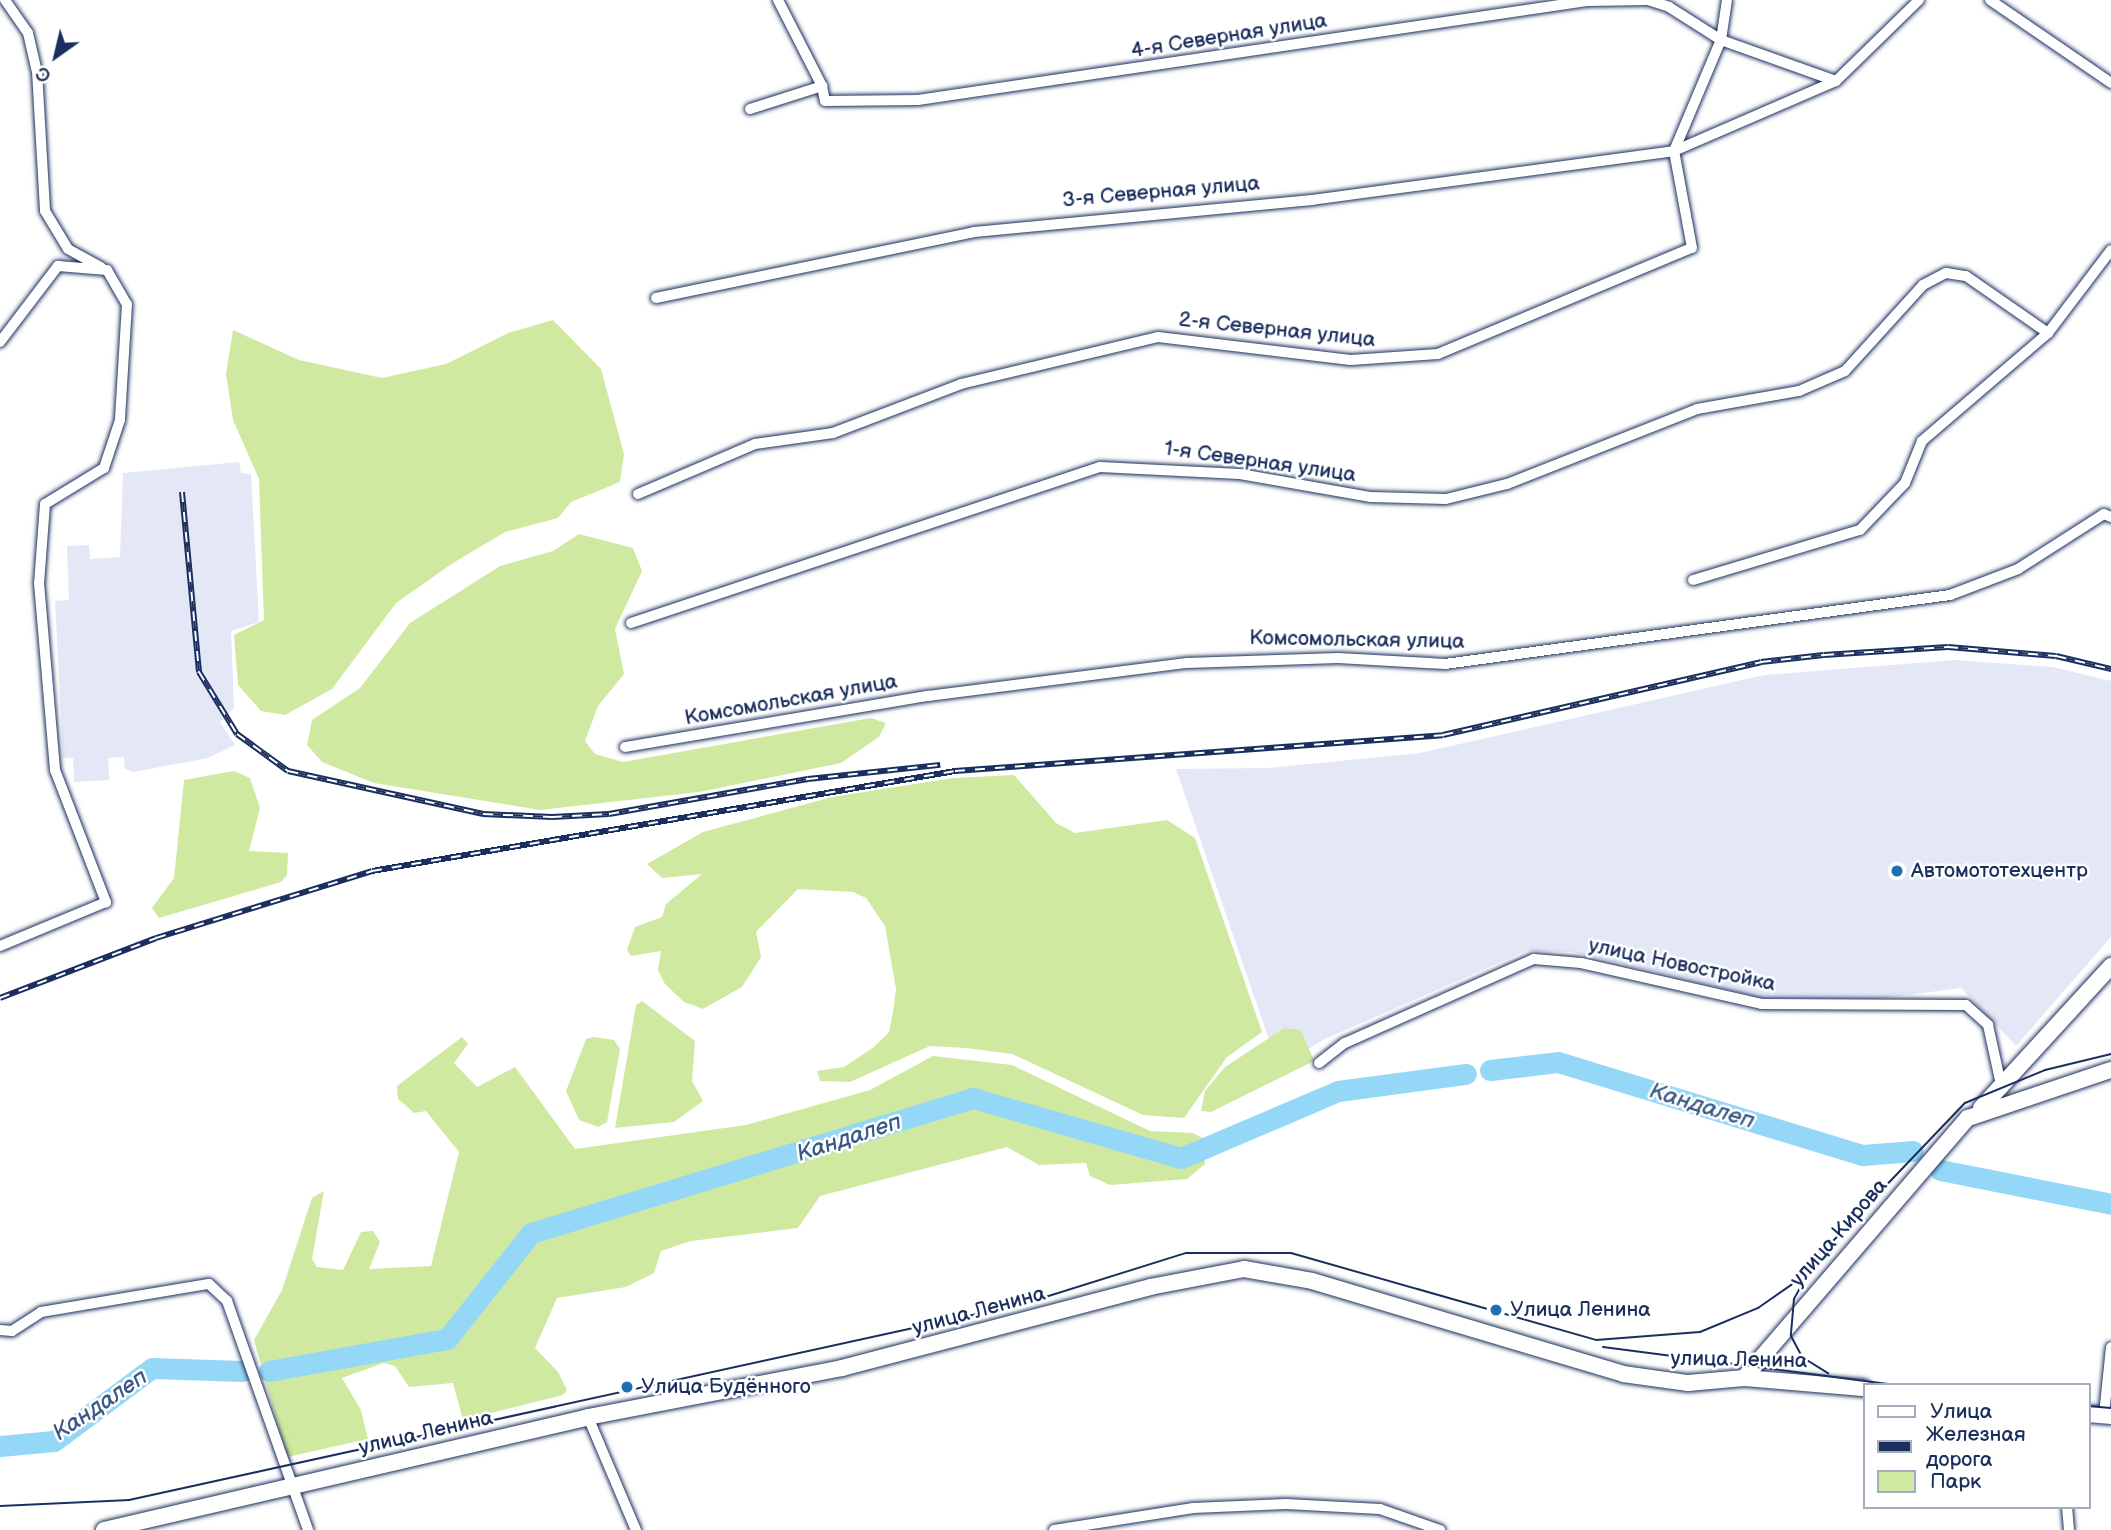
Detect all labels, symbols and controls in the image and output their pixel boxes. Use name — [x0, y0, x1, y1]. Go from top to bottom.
street label: 4-я Северная улица — [1129, 8, 1329, 64]
north arrow — [21, 21, 91, 91]
text: С — [32, 61, 56, 87]
street label: 3-я Северная улица — [1061, 171, 1261, 213]
street label: 2-я Северная улица — [1177, 307, 1377, 353]
street label: 1-я Северная улица — [1163, 436, 1357, 488]
street label: Комсомольская улица — [1249, 626, 1465, 654]
street label: Комсомольская улица — [683, 669, 899, 731]
place label: Автомототехцентр — [1911, 858, 2088, 884]
marker: Автомототехцентр — [1889, 863, 1905, 879]
street label: улица Новостройка — [1586, 933, 1778, 997]
water label: Кандалеп — [1646, 1077, 1758, 1135]
water label: Кандалеп — [793, 1108, 905, 1168]
street label: улица Кирова — [1785, 1174, 1893, 1292]
street label: улица Ленина — [910, 1281, 1048, 1341]
place label: Улица Ленина — [1510, 1297, 1651, 1323]
marker: Улица Ленина — [1488, 1302, 1504, 1318]
street label: улица Ленина — [1670, 1346, 1808, 1374]
water label: Кандалеп — [47, 1363, 153, 1447]
place label: Улица Будённого — [641, 1374, 811, 1400]
marker: Улица Будённого — [619, 1379, 635, 1395]
legend — [1862, 1383, 2090, 1509]
text: Улица — [1930, 1399, 1992, 1424]
street label: улица Ленина — [357, 1405, 495, 1461]
text: Железная дорога — [1926, 1422, 2026, 1472]
text: Парк — [1930, 1469, 1981, 1494]

